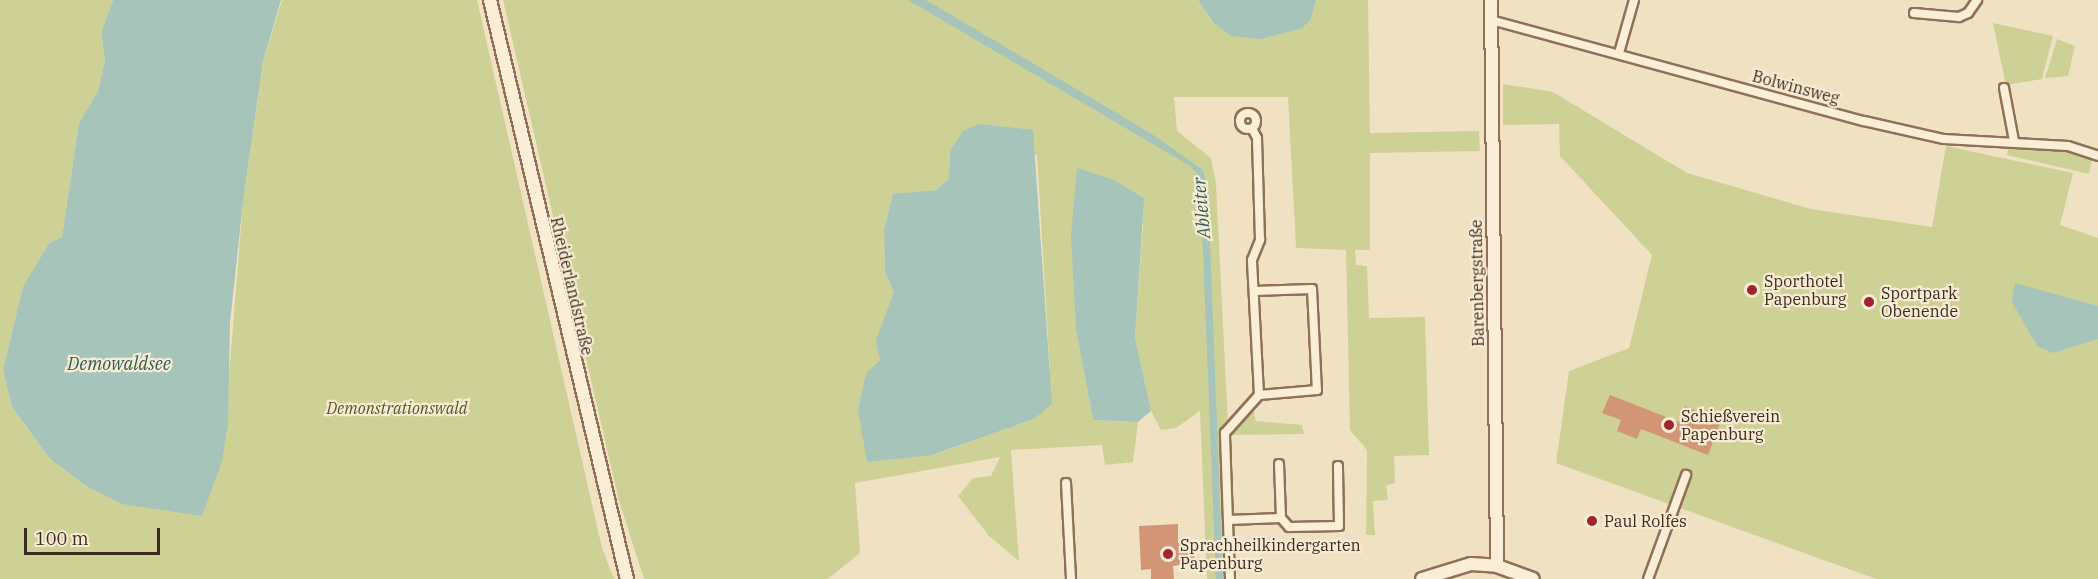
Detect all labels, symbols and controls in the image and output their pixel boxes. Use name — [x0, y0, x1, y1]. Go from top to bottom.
street label: Bolwinsweg — [1750, 66, 1842, 108]
water label: Ableiter — [1189, 177, 1215, 239]
street label: Rheiderlandstraße — [547, 215, 597, 357]
street label: Barenbergstraße — [1466, 219, 1488, 347]
place label: Sporthotel Papenburg — [1764, 271, 1847, 309]
marker: Sporthotel Papenburg — [1745, 283, 1759, 297]
place label: Sportpark Obenende — [1881, 283, 1958, 321]
marker: Sportpark Obenende — [1862, 295, 1876, 309]
water label: Demowaldsee — [67, 353, 171, 375]
park label: Demonstrationswald — [326, 398, 468, 418]
place label: Schießverein Papenburg — [1681, 406, 1780, 444]
marker: Schießverein Papenburg — [1662, 418, 1676, 432]
place label: Paul Rolfes — [1604, 511, 1687, 531]
marker: Paul Rolfes — [1585, 514, 1599, 528]
scale bar — [27, 516, 164, 554]
text: 100 m — [35, 527, 89, 550]
place label: Sprachheilkindergarten Papenburg — [1180, 535, 1361, 573]
marker: Sprachheilkindergarten Papenburg — [1161, 547, 1175, 561]

